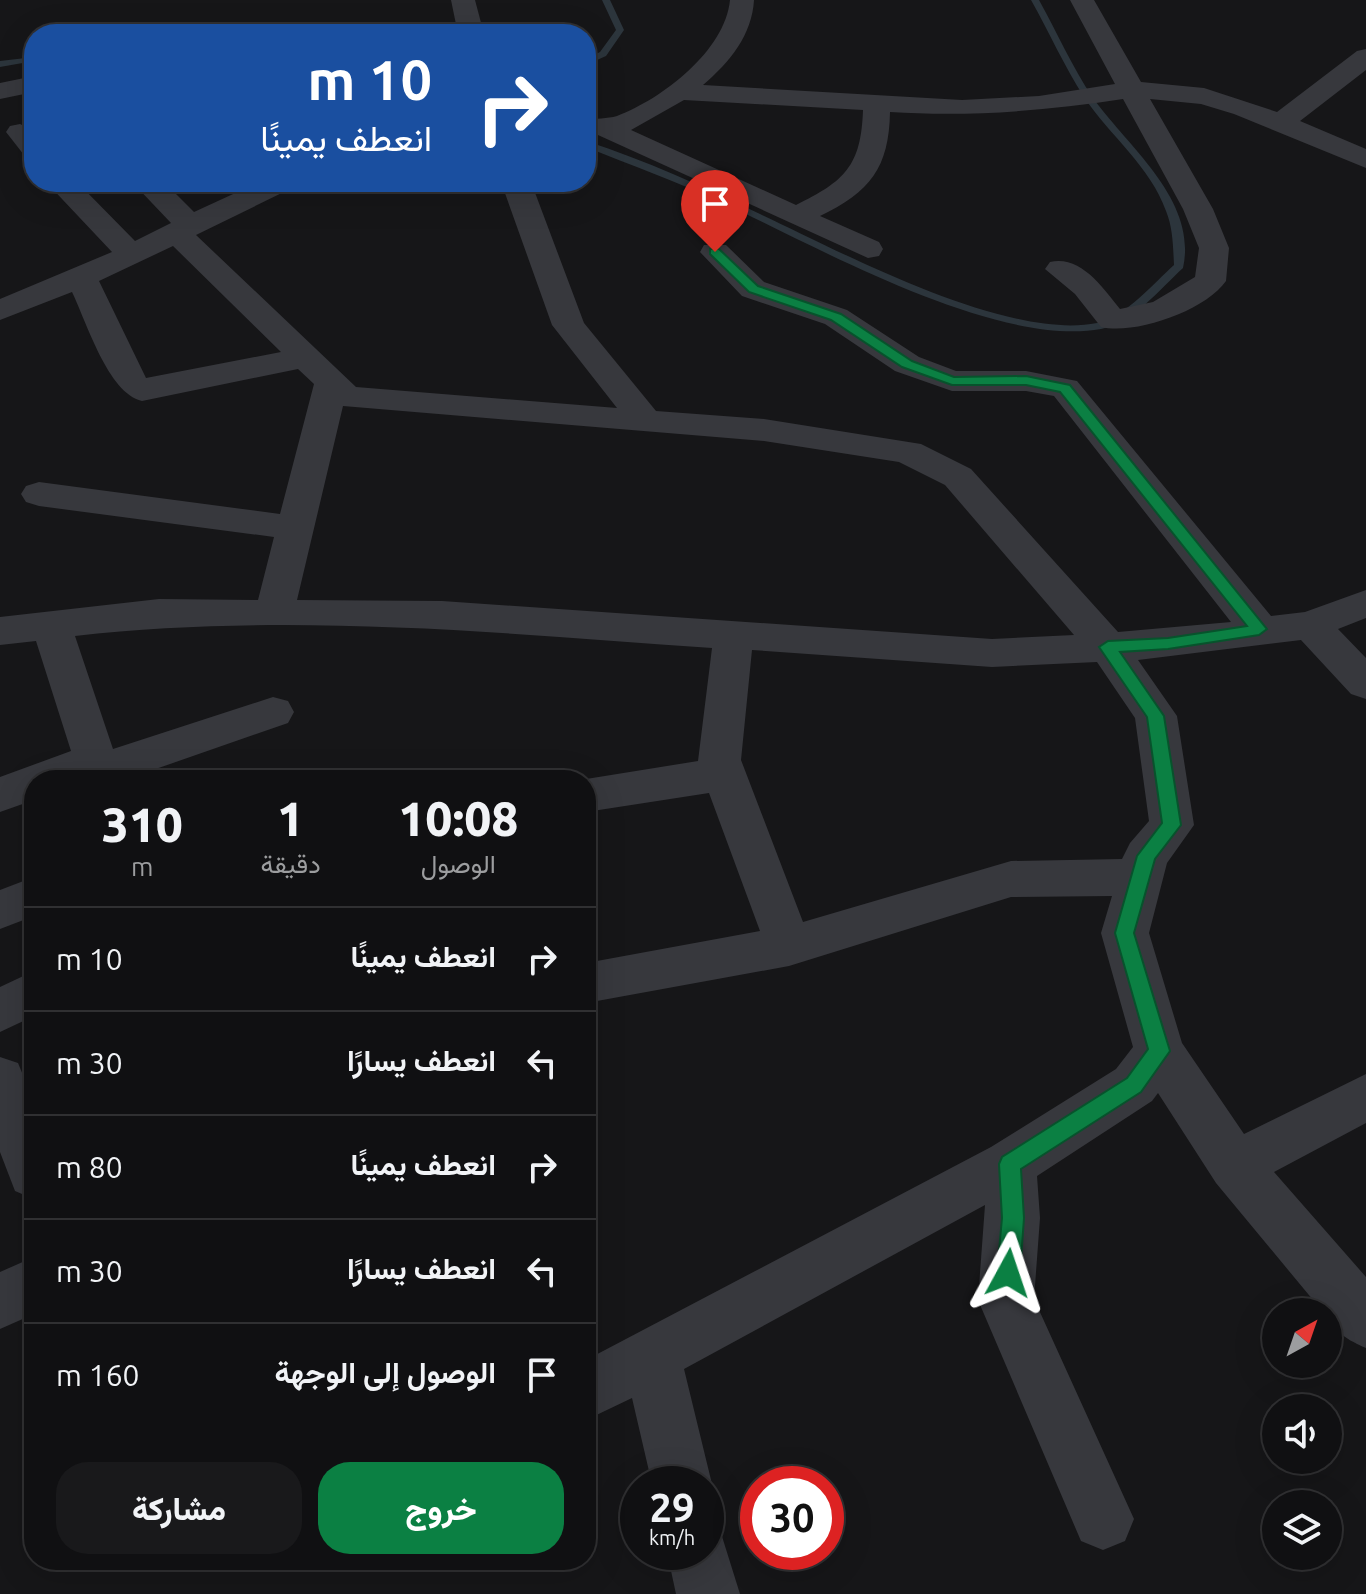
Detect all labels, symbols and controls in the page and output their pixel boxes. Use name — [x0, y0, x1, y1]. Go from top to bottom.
text: 10 m — [307, 48, 432, 111]
icon: right — [460, 56, 564, 160]
text: انعطف يمينًا — [260, 117, 432, 158]
pin — [681, 170, 749, 252]
icon: arrive — [693, 182, 737, 226]
text: 1 — [277, 791, 304, 845]
text: 10:08 — [398, 791, 518, 845]
text: 310 — [102, 797, 183, 851]
text: دقيقة — [260, 849, 321, 878]
text: الوصول — [421, 849, 496, 878]
text: m — [131, 852, 153, 881]
icon: right — [520, 937, 564, 981]
text: انعطف يمينًا — [351, 939, 496, 973]
text: 10 m — [56, 942, 123, 976]
icon: left — [520, 1041, 564, 1085]
text: انعطف يسارًا — [347, 1043, 496, 1077]
text: 30 m — [56, 1046, 123, 1080]
icon: right — [520, 1145, 564, 1189]
text: انعطف يمينًا — [351, 1147, 496, 1181]
text: 80 m — [56, 1150, 123, 1184]
position arrow — [966, 1231, 1050, 1315]
icon: left — [520, 1249, 564, 1293]
text: انعطف يسارًا — [347, 1251, 496, 1285]
text: 30 m — [56, 1254, 123, 1288]
north arrow — [1262, 1298, 1342, 1378]
map controls — [1262, 1298, 1342, 1570]
icon: arrive — [520, 1353, 564, 1397]
text: الوصول إلى الوجهة — [274, 1355, 496, 1389]
text: 160 m — [56, 1358, 140, 1392]
button: sound — [1262, 1394, 1342, 1474]
button: مشاركة — [56, 1462, 302, 1554]
button: خروج — [318, 1462, 564, 1554]
speed limit sign: 30 — [740, 1466, 844, 1570]
text: 29 — [649, 1485, 695, 1530]
button: layers — [1262, 1490, 1342, 1570]
text: km/h — [649, 1526, 695, 1549]

